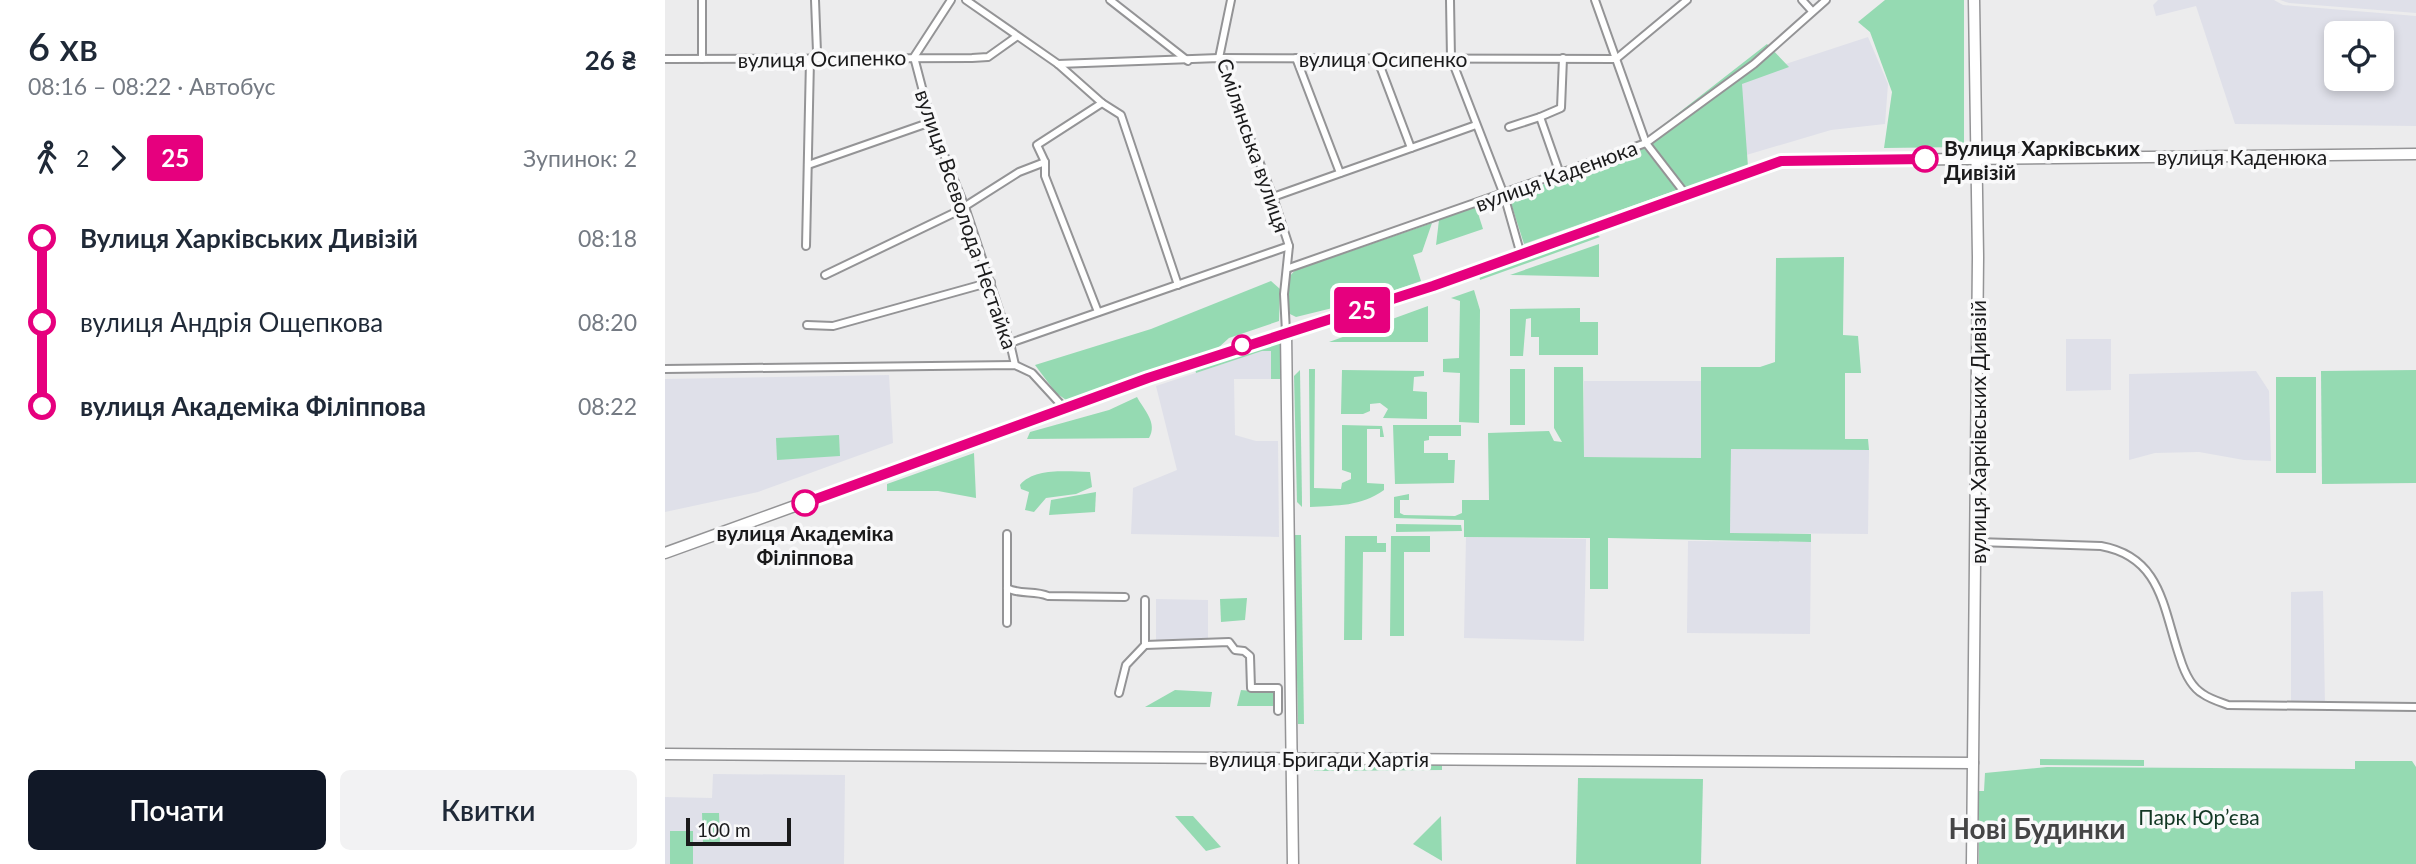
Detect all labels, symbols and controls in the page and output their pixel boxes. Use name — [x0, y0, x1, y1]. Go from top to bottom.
map controls — [2324, 21, 2394, 91]
button: locate — [2324, 21, 2394, 91]
text: 6 хв — [28, 23, 98, 69]
text: 26 ₴ — [585, 44, 637, 76]
street label: вулиця Осипенко — [737, 44, 907, 72]
street label: вулиця Осипенко — [1299, 46, 1467, 71]
street label: Смілянська вулиця — [1212, 55, 1296, 235]
text: 08:16 – 08:22 · Автобус — [28, 72, 276, 100]
street label: вулиця Всеволода Нестайка — [911, 86, 1023, 352]
street label: вулиця Каденюка — [1472, 134, 1640, 216]
place label: Вулиця Харківських Дивізій — [1944, 135, 2140, 184]
icon: walk — [28, 139, 66, 177]
icon: forward — [99, 139, 137, 177]
text: 25 — [161, 143, 189, 172]
text: 2 — [76, 144, 89, 172]
text: Зупинок: 2 — [523, 144, 637, 172]
street label: вулиця Каденюка — [2157, 144, 2327, 169]
marker: Вулиця Харківських Дивізій — [1912, 146, 1938, 172]
text: Вулиця Харківських Дивізій — [80, 222, 418, 254]
text: 08:18 — [578, 224, 637, 252]
line badge: 25 — [1331, 287, 1393, 333]
text: 25 — [1348, 295, 1376, 324]
street label: вулиця Харківських Дивізій — [1965, 300, 1990, 564]
text: вулиця Андрія Ощепкова — [80, 306, 383, 338]
text: 08:20 — [578, 308, 637, 336]
unlabelled marker — [1232, 335, 1252, 355]
text: вулиця Академіка Філіппова — [80, 390, 426, 422]
text: 08:22 — [578, 392, 637, 420]
marker: вулиця Академіка Філіппова — [792, 490, 818, 516]
place label: вулиця Академіка Філіппова — [716, 520, 894, 569]
street label: вулиця Бригади Хартія — [1209, 746, 1429, 771]
button: Почати — [28, 770, 326, 850]
button: Квитки — [340, 770, 637, 850]
park label: Парк Юр’єва — [2138, 804, 2260, 829]
district label: Нові Будинки — [1948, 811, 2126, 845]
scale bar — [686, 815, 791, 847]
text: 100 m — [697, 818, 751, 841]

